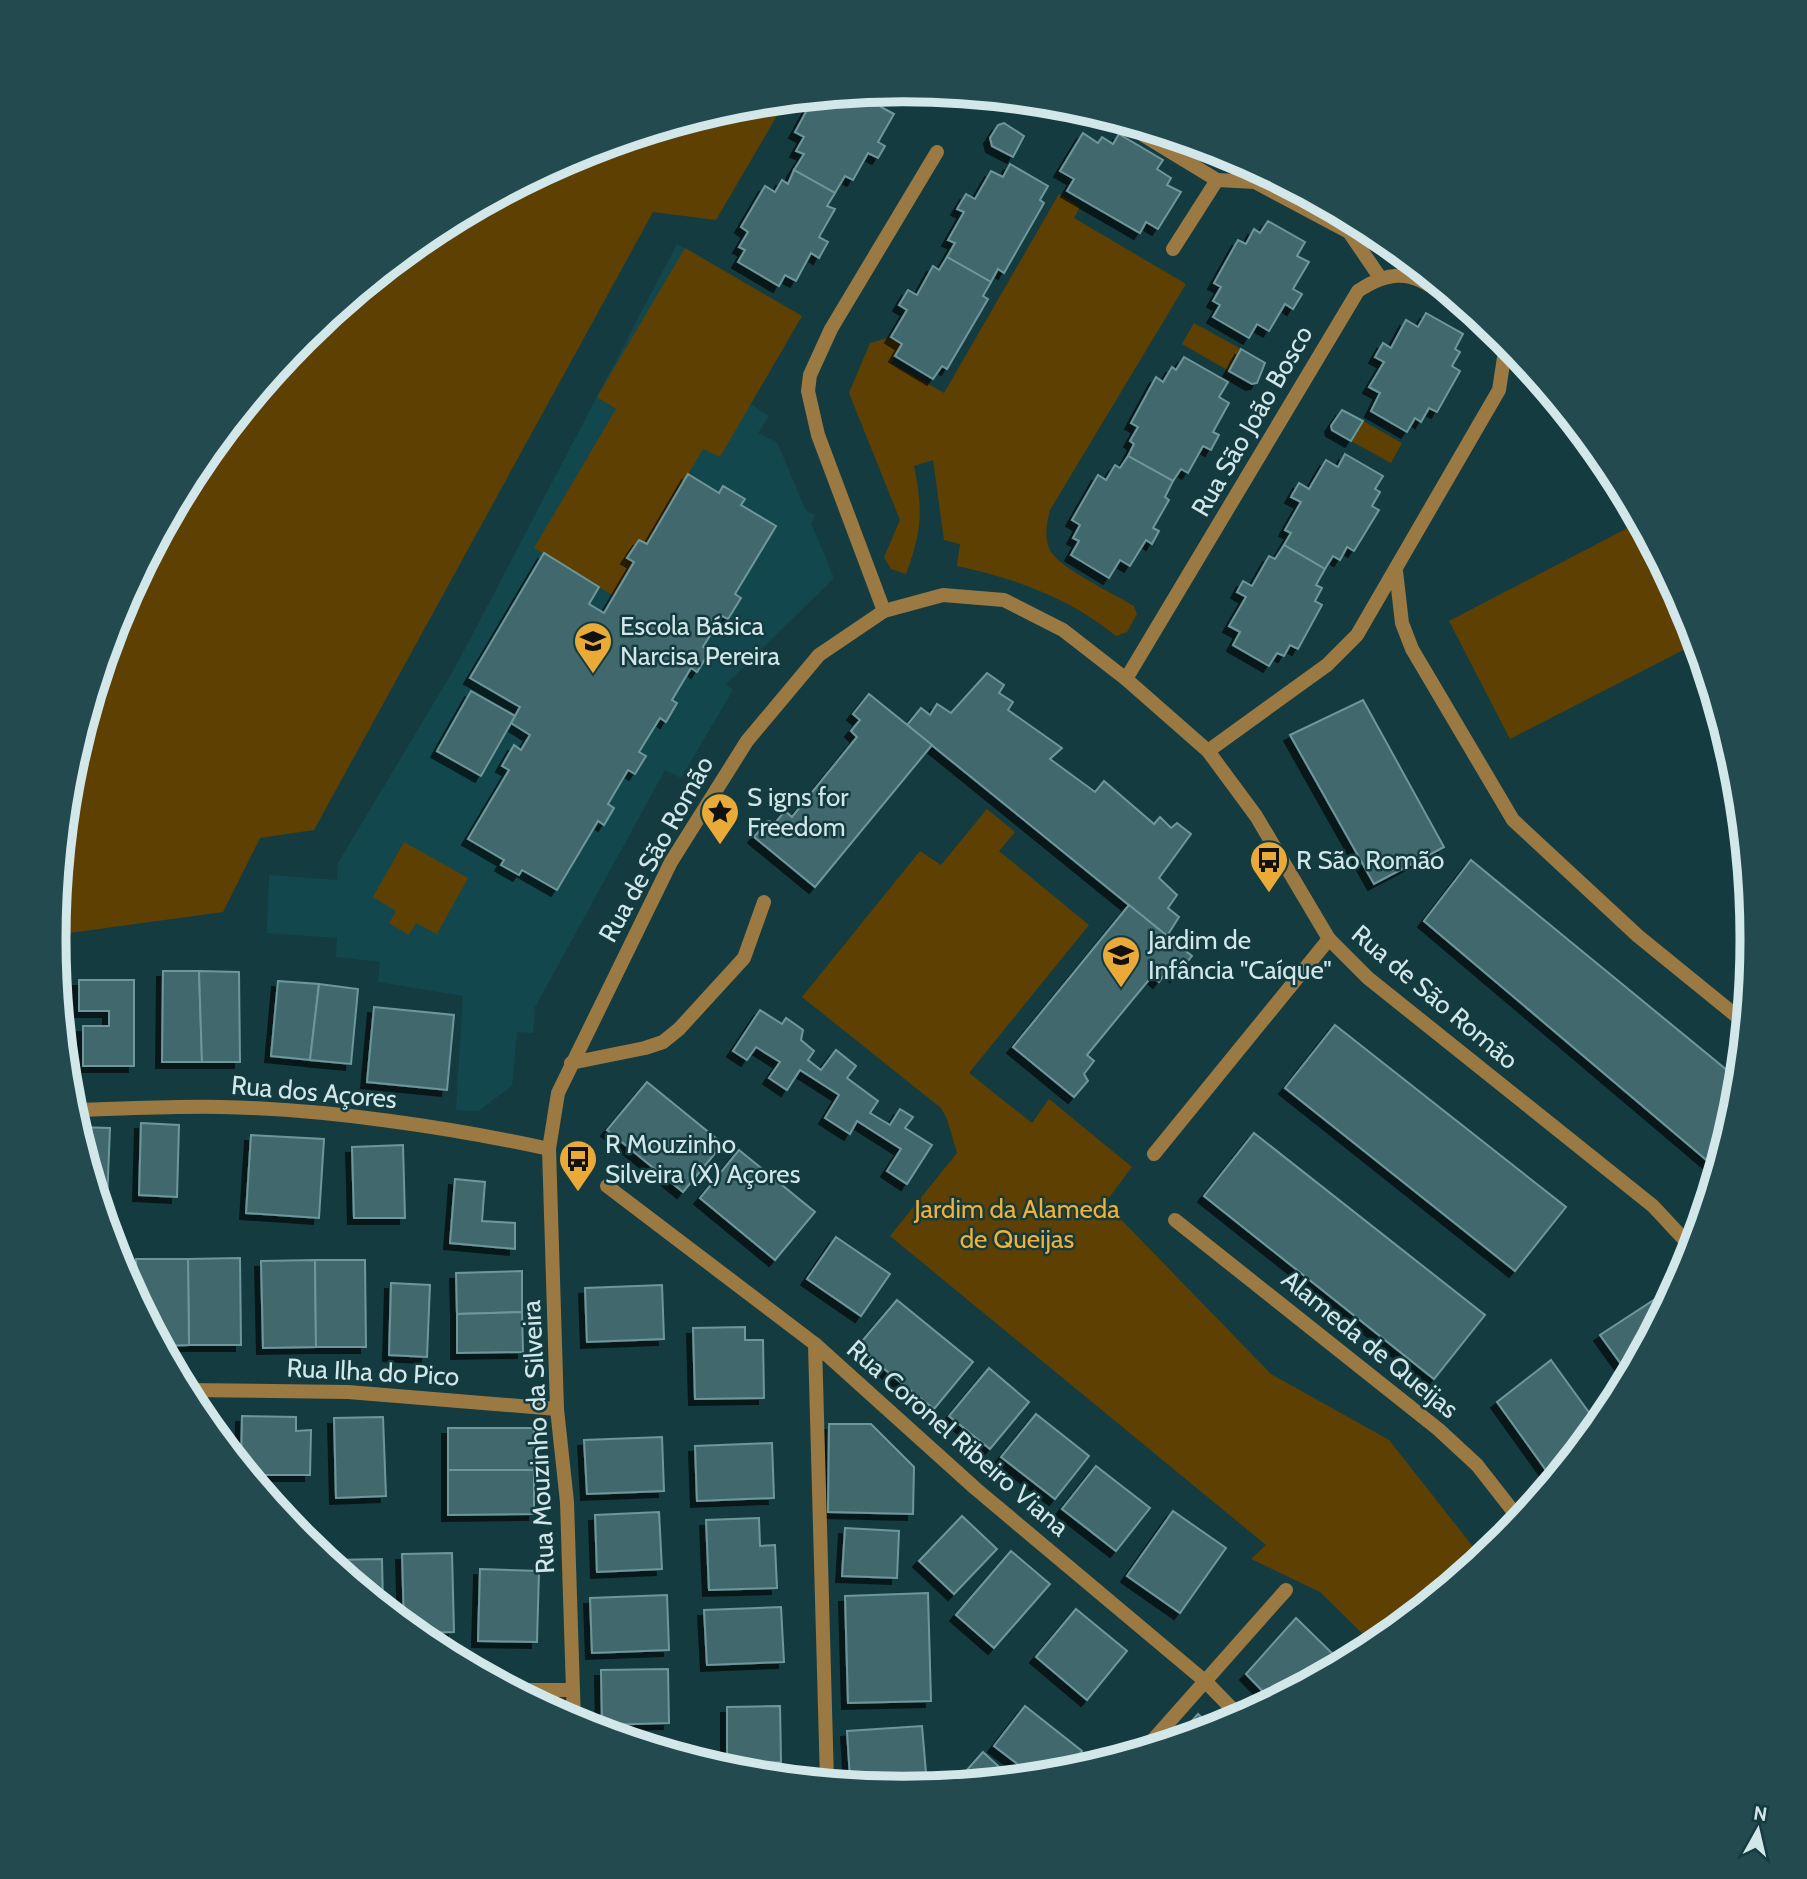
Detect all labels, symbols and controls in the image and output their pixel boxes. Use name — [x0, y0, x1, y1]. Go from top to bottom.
street label: Rua São João Bosco — [1184, 320, 1320, 522]
place label: Escola Básica Narcisa Pereira — [620, 610, 780, 672]
school or university icon: Escola Básica Narcisa Pereira — [572, 620, 614, 675]
street label: Rua de São Romão — [592, 750, 720, 948]
place label: S igns for Freedom — [747, 781, 849, 843]
place icon: S igns for Freedom — [699, 791, 741, 846]
bus stop icon: R São Romão — [1248, 839, 1290, 894]
place label: R São Romão — [1296, 844, 1444, 876]
street label: Rua de São Romão — [1345, 918, 1525, 1076]
place label: Jardim de Infância "Caíque" — [1147, 924, 1332, 986]
school or university icon: Jardim de Infância "Caíque" — [1100, 934, 1142, 989]
street label: Rua dos Açores — [230, 1069, 398, 1115]
place label: R Mouzinho Silveira (X) Açores — [605, 1128, 801, 1190]
bus stop icon: R Mouzinho Silveira (X) Açores — [557, 1138, 599, 1193]
park label: Jardim da Alameda de Queijas — [913, 1193, 1120, 1255]
street label: Alameda de Queijas — [1275, 1263, 1465, 1425]
street label: Rua Mouzinho da Silveira — [515, 1299, 561, 1575]
street label: Rua Coronel Ribeiro Viana — [840, 1333, 1076, 1543]
street label: Rua Ilha do Pico — [286, 1351, 460, 1393]
north arrow — [1723, 1795, 1793, 1865]
text: N — [1752, 1801, 1769, 1826]

